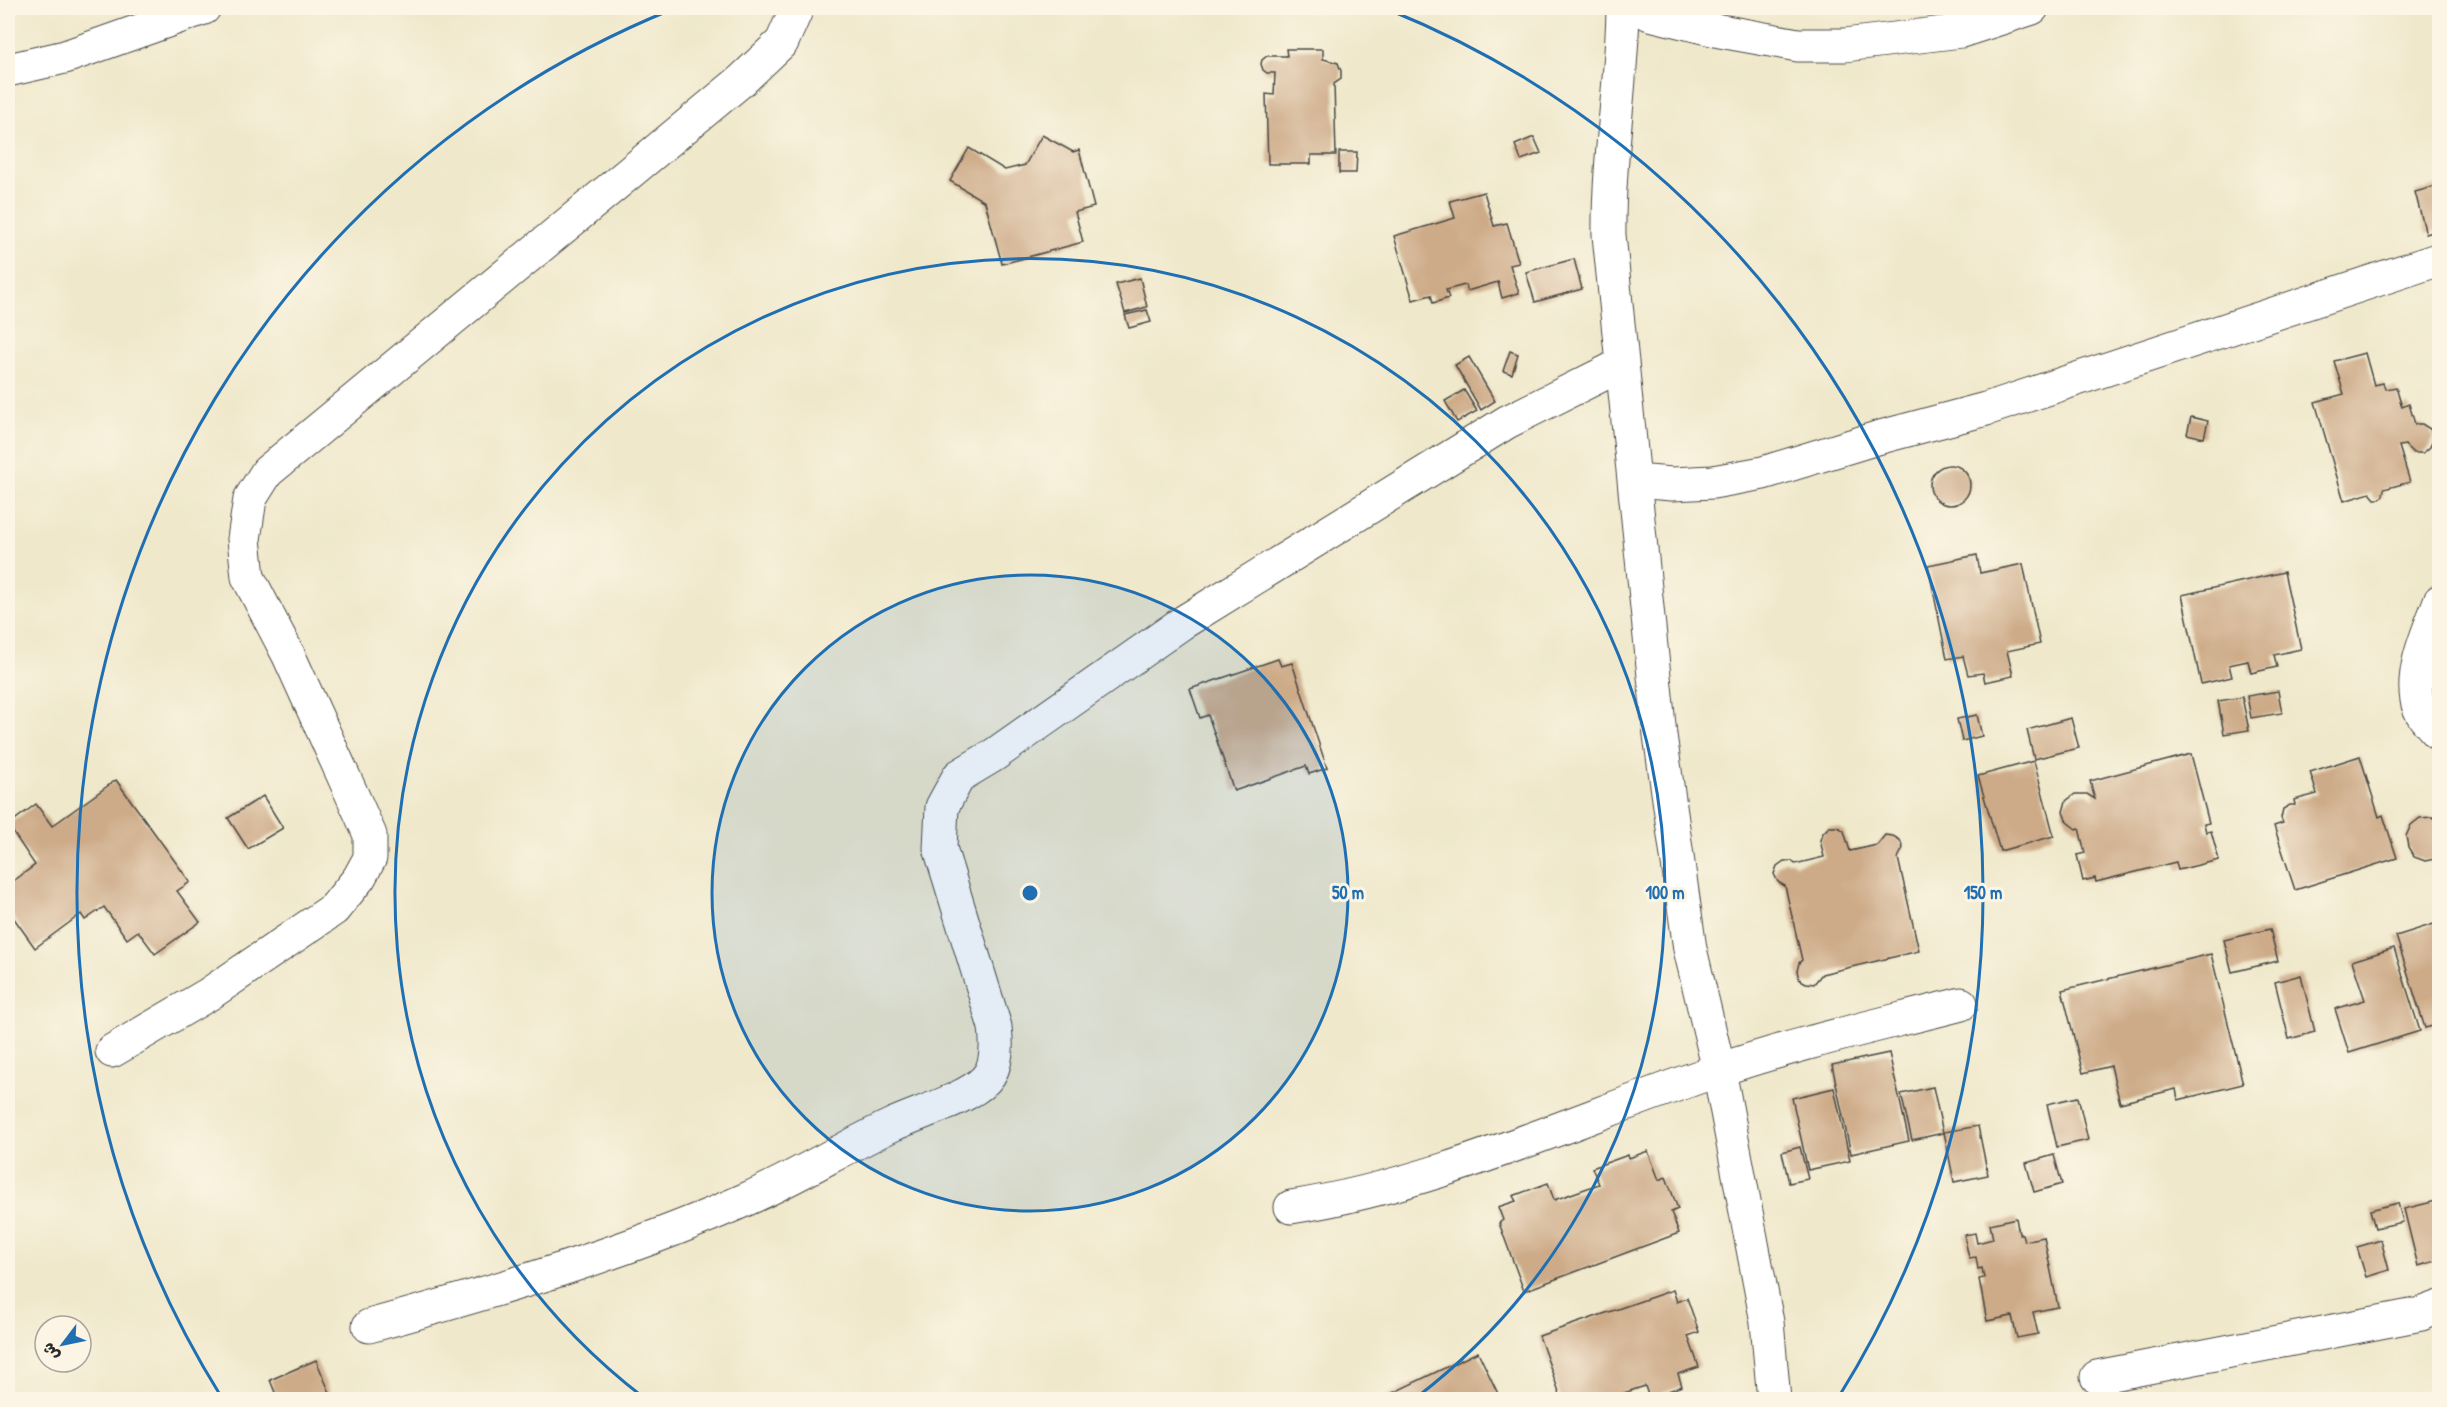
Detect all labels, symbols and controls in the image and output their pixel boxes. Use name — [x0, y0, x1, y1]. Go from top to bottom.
text: 50 m — [1332, 880, 1364, 905]
text: 100 m — [1645, 880, 1685, 905]
text: 150 m — [1964, 880, 2002, 905]
centre of rings — [1020, 883, 1040, 903]
north arrow — [33, 1314, 93, 1374]
text: ش — [36, 1339, 64, 1365]

